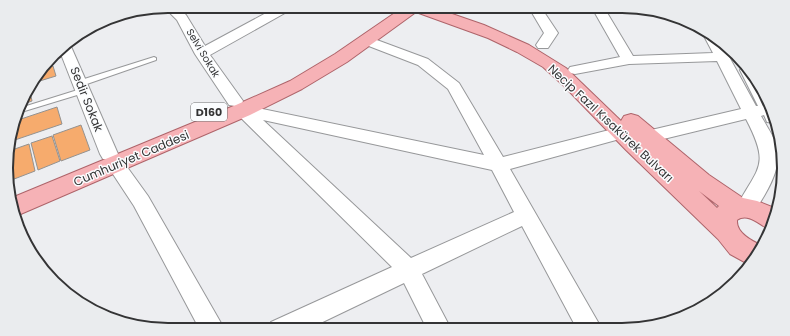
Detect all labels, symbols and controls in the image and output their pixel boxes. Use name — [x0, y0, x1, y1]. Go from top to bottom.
street label: Selvi Sokak — [183, 26, 224, 81]
street label: Necip Fazıl Kısakürek Bulvarı — [544, 60, 678, 186]
street label: Sedir Sokak — [66, 64, 108, 135]
road number: D160 — [191, 103, 227, 121]
street label: Cumhuriyet Caddesi — [71, 126, 191, 190]

